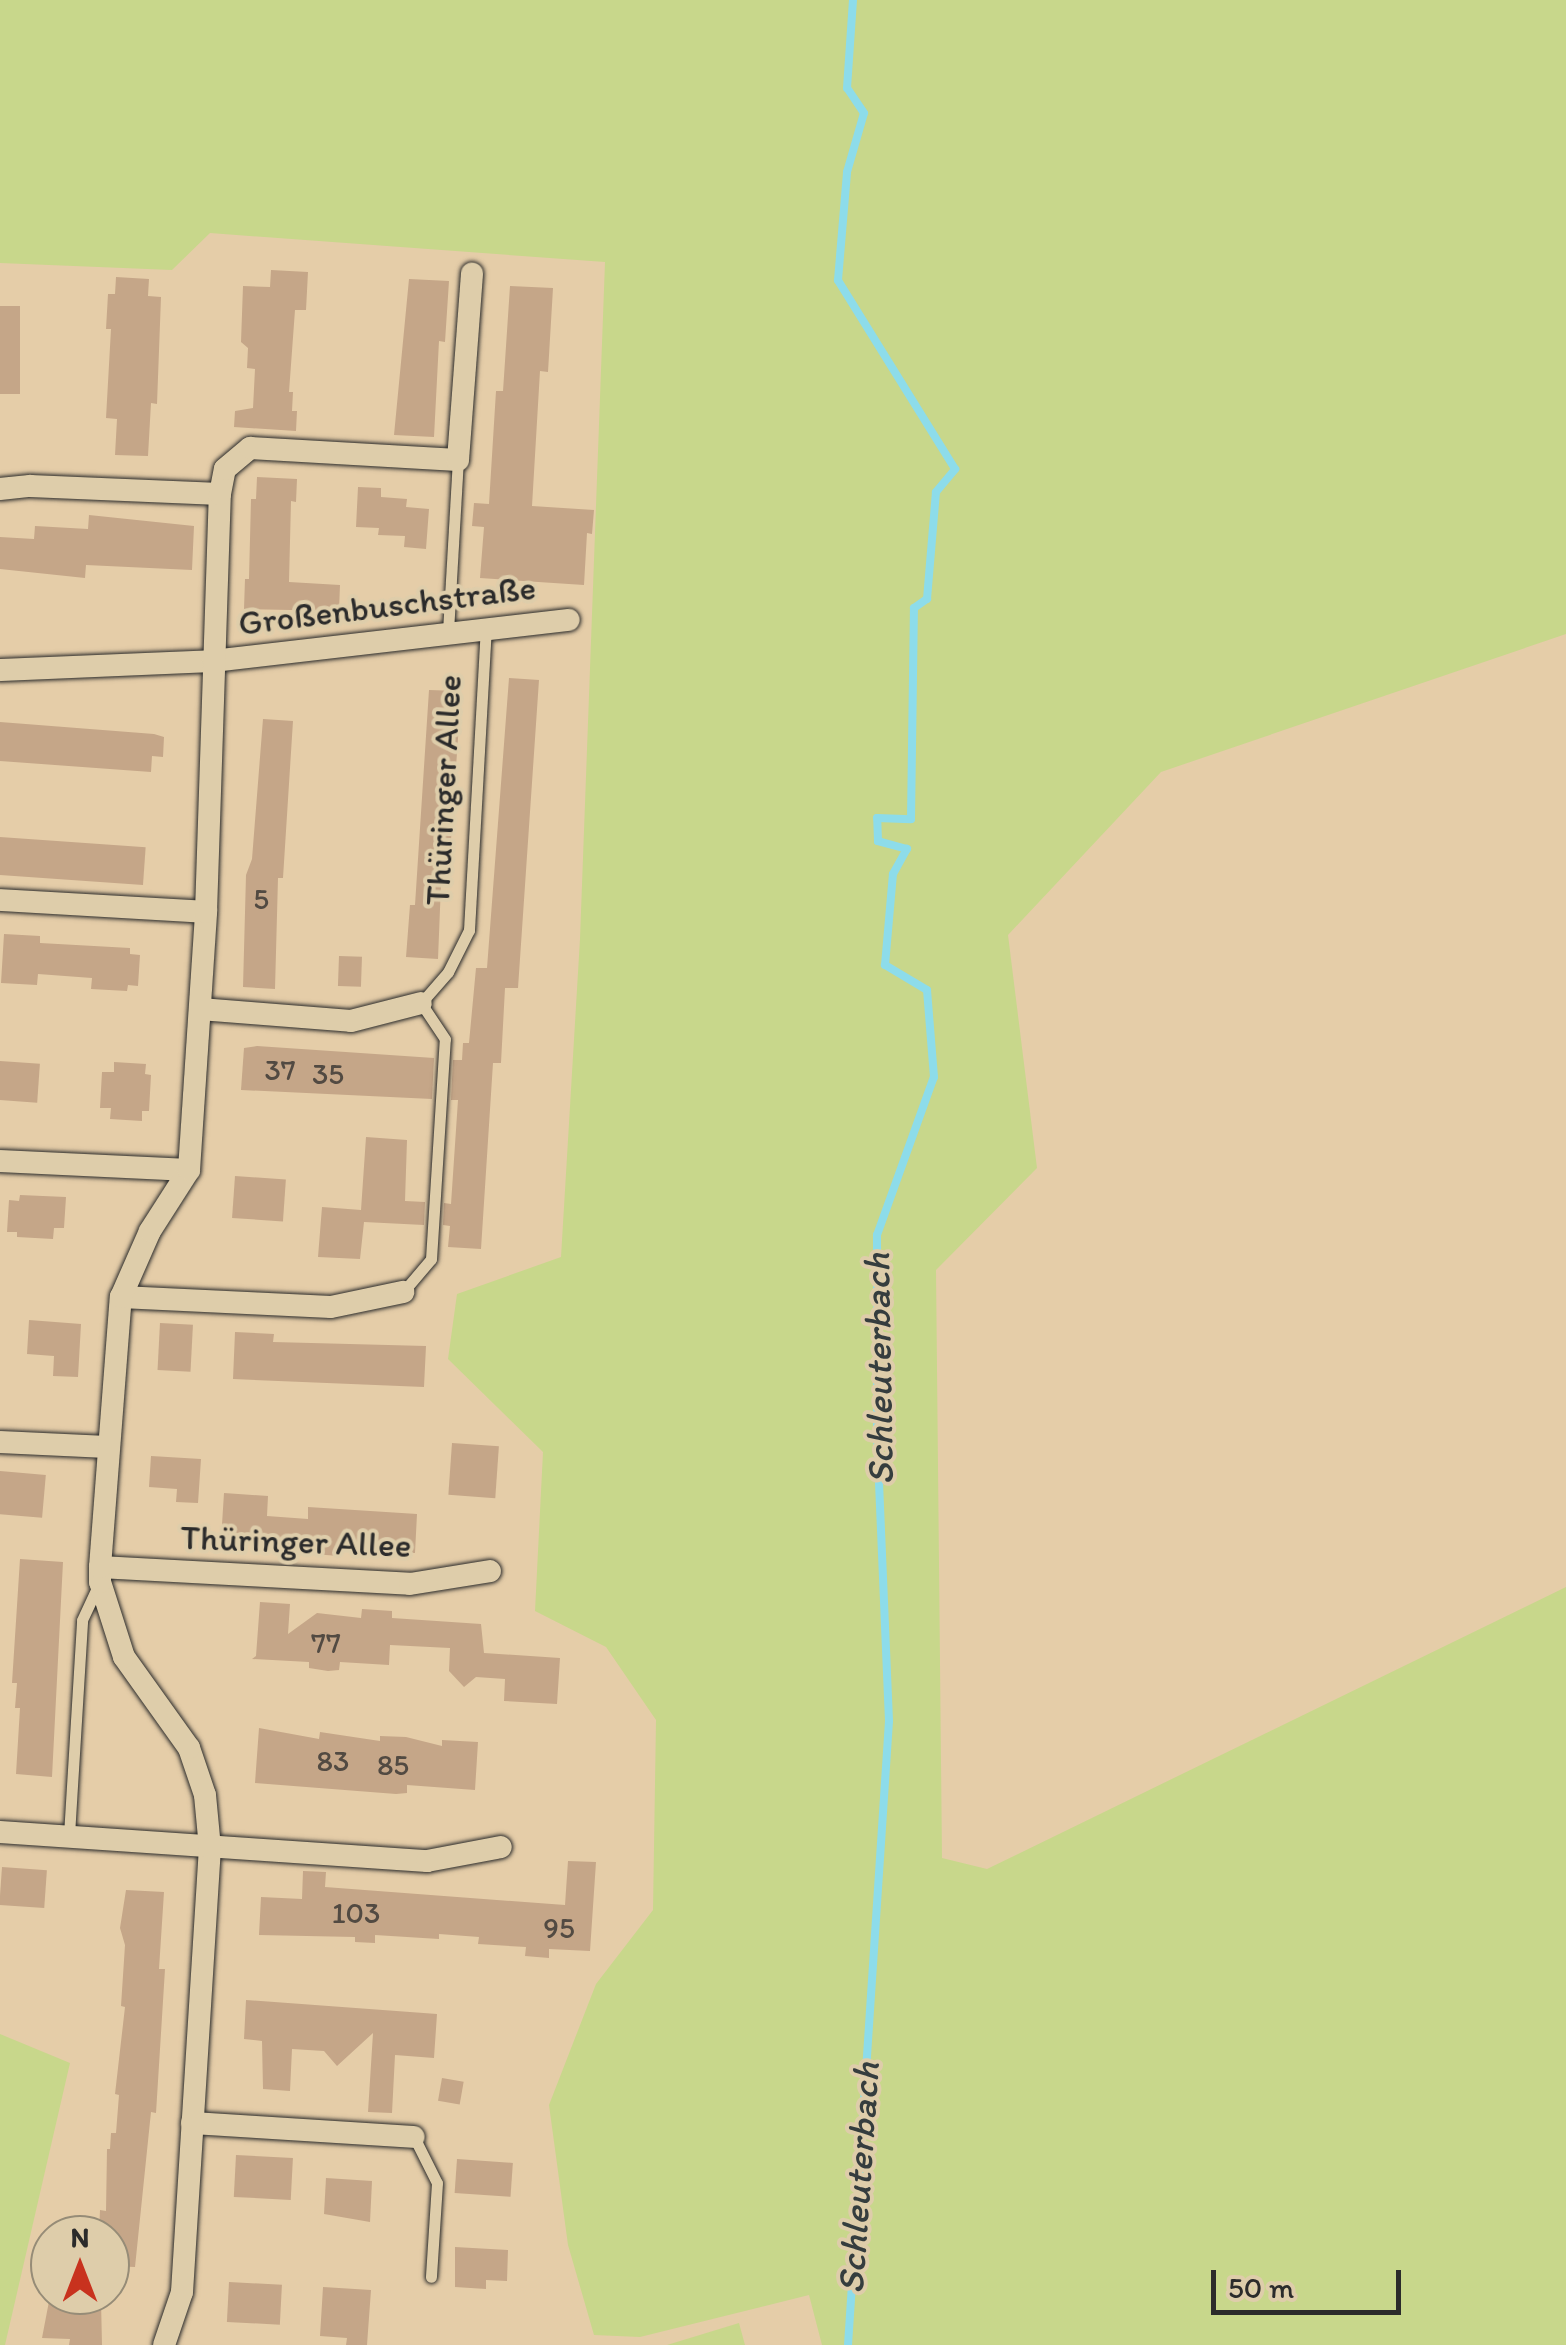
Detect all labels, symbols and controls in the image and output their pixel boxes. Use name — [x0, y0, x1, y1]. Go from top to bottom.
street label: Großenbuschstraße — [236, 566, 538, 644]
street label: Thüringer Allee — [416, 674, 470, 906]
house number: 5 — [253, 881, 269, 917]
house number: 37 — [264, 1052, 296, 1088]
house number: 35 — [312, 1056, 344, 1092]
water label: Schleuterbach — [854, 1253, 904, 1485]
street label: Thüringer Allee — [180, 1516, 412, 1566]
house number: 77 — [311, 1625, 341, 1661]
house number: 83 — [317, 1743, 349, 1779]
house number: 85 — [377, 1747, 409, 1783]
house number: 103 — [332, 1895, 380, 1931]
house number: 95 — [543, 1910, 575, 1946]
water label: Schleuterbach — [828, 2061, 890, 2295]
north arrow — [30, 2215, 130, 2315]
text: N — [71, 2220, 89, 2254]
scale bar — [1216, 2250, 1406, 2312]
text: 50 m — [1228, 2269, 1294, 2306]

